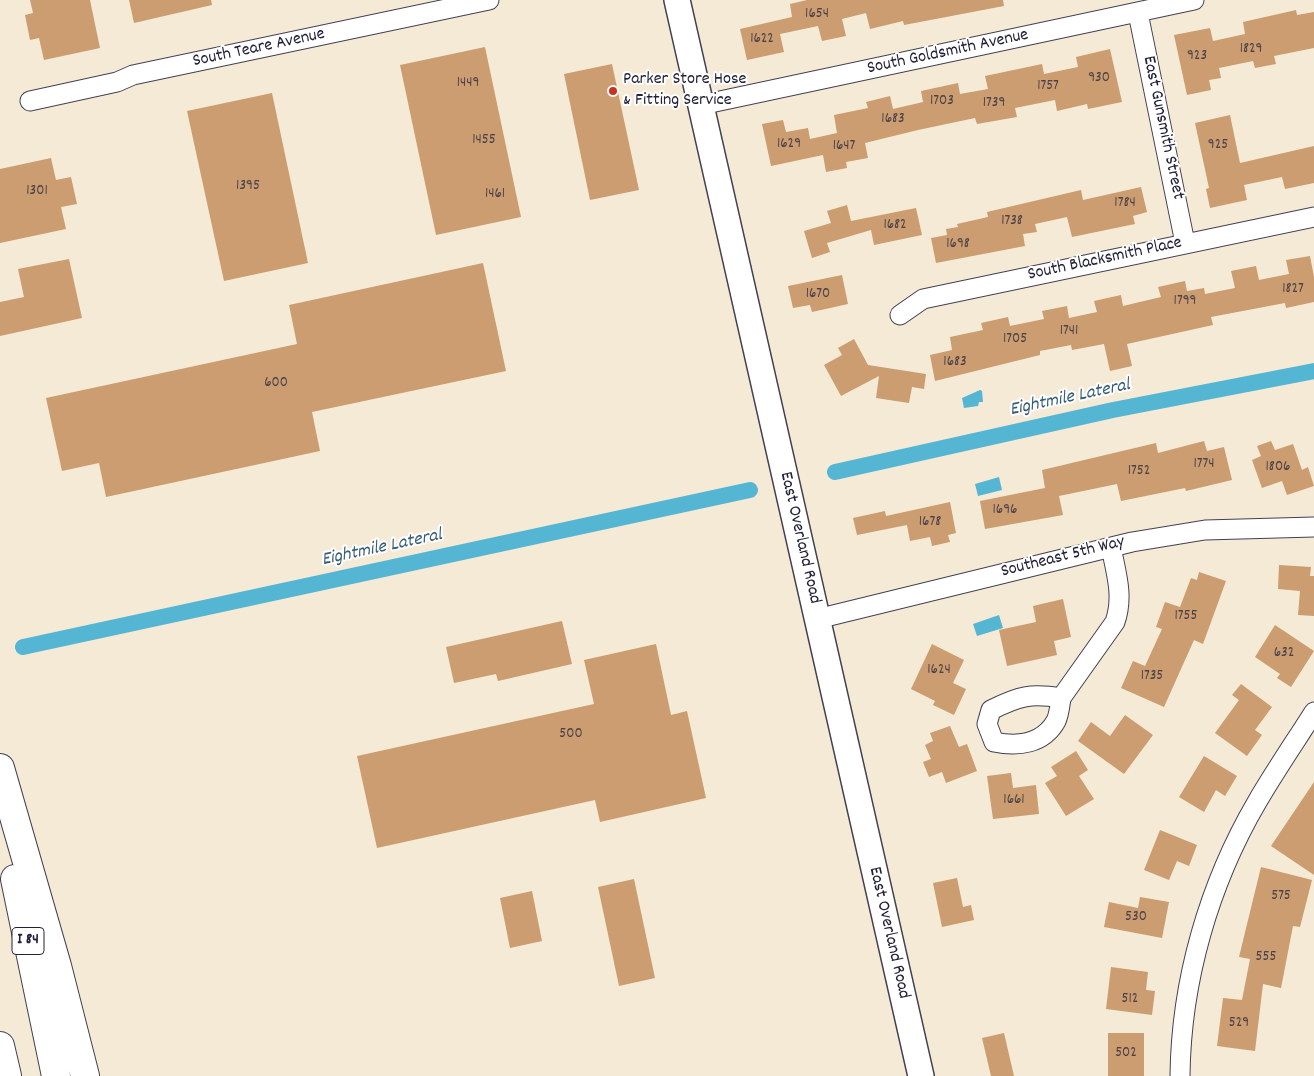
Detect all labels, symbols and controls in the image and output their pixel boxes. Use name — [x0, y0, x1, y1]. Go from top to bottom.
house number: 1654 — [805, 6, 829, 24]
street label: South Teare Avenue — [191, 24, 327, 74]
street label: South Goldsmith Avenue — [866, 25, 1030, 81]
house number: 1622 — [750, 31, 774, 49]
house number: 1829 — [1240, 41, 1262, 59]
house number: 923 — [1187, 48, 1207, 66]
street label: East Gunsmith Street — [1136, 54, 1188, 202]
place label: Parker Store Hose & Fitting Service — [623, 70, 746, 112]
house number: 930 — [1088, 70, 1110, 88]
house number: 1449 — [457, 75, 479, 93]
house number: 1757 — [1037, 78, 1059, 96]
marker: Parker Store Hose & Fitting Service — [607, 85, 619, 97]
house number: 1703 — [930, 93, 954, 111]
house number: 1739 — [983, 95, 1005, 113]
house number: 1683 — [881, 111, 905, 129]
house number: 1455 — [472, 132, 496, 150]
house number: 1629 — [777, 136, 801, 154]
house number: 925 — [1208, 137, 1228, 155]
house number: 1647 — [833, 138, 855, 156]
house number: 1395 — [236, 178, 260, 196]
house number: 1301 — [26, 183, 48, 201]
house number: 1461 — [485, 186, 505, 204]
house number: 1784 — [1114, 195, 1136, 213]
house number: 1738 — [1001, 213, 1023, 231]
house number: 1682 — [883, 217, 907, 235]
street label: South Blacksmith Place — [1026, 233, 1184, 287]
house number: 1698 — [946, 236, 970, 254]
house number: 1827 — [1282, 281, 1304, 299]
house number: 1670 — [806, 286, 830, 304]
house number: 1799 — [1174, 293, 1196, 311]
house number: 1741 — [1060, 323, 1078, 341]
house number: 1705 — [1003, 331, 1027, 349]
house number: 1683 — [943, 354, 967, 372]
house number: 600 — [264, 375, 288, 393]
water label: Eightmile Lateral — [1008, 375, 1132, 423]
house number: 1774 — [1194, 456, 1214, 474]
house number: 1806 — [1266, 459, 1290, 477]
house number: 1752 — [1128, 463, 1150, 481]
street label: East Overland Road — [773, 470, 825, 606]
house number: 1696 — [993, 502, 1017, 520]
house number: 1678 — [919, 514, 941, 532]
water label: Eightmile Lateral — [320, 525, 444, 573]
street label: Southeast 5th Way — [999, 532, 1127, 584]
house number: 1755 — [1175, 608, 1197, 626]
house number: 632 — [1274, 645, 1294, 663]
house number: 1624 — [927, 662, 951, 680]
house number: 1735 — [1141, 668, 1163, 686]
house number: 500 — [559, 726, 583, 744]
house number: 1661 — [1003, 792, 1025, 810]
street label: East Overland Road — [862, 865, 914, 1001]
house number: 575 — [1271, 888, 1291, 906]
house number: 530 — [1125, 909, 1147, 927]
road number: I 84 — [12, 928, 44, 954]
house number: 555 — [1256, 949, 1276, 967]
house number: 512 — [1122, 991, 1138, 1009]
house number: 529 — [1229, 1015, 1249, 1033]
house number: 502 — [1115, 1045, 1137, 1063]

